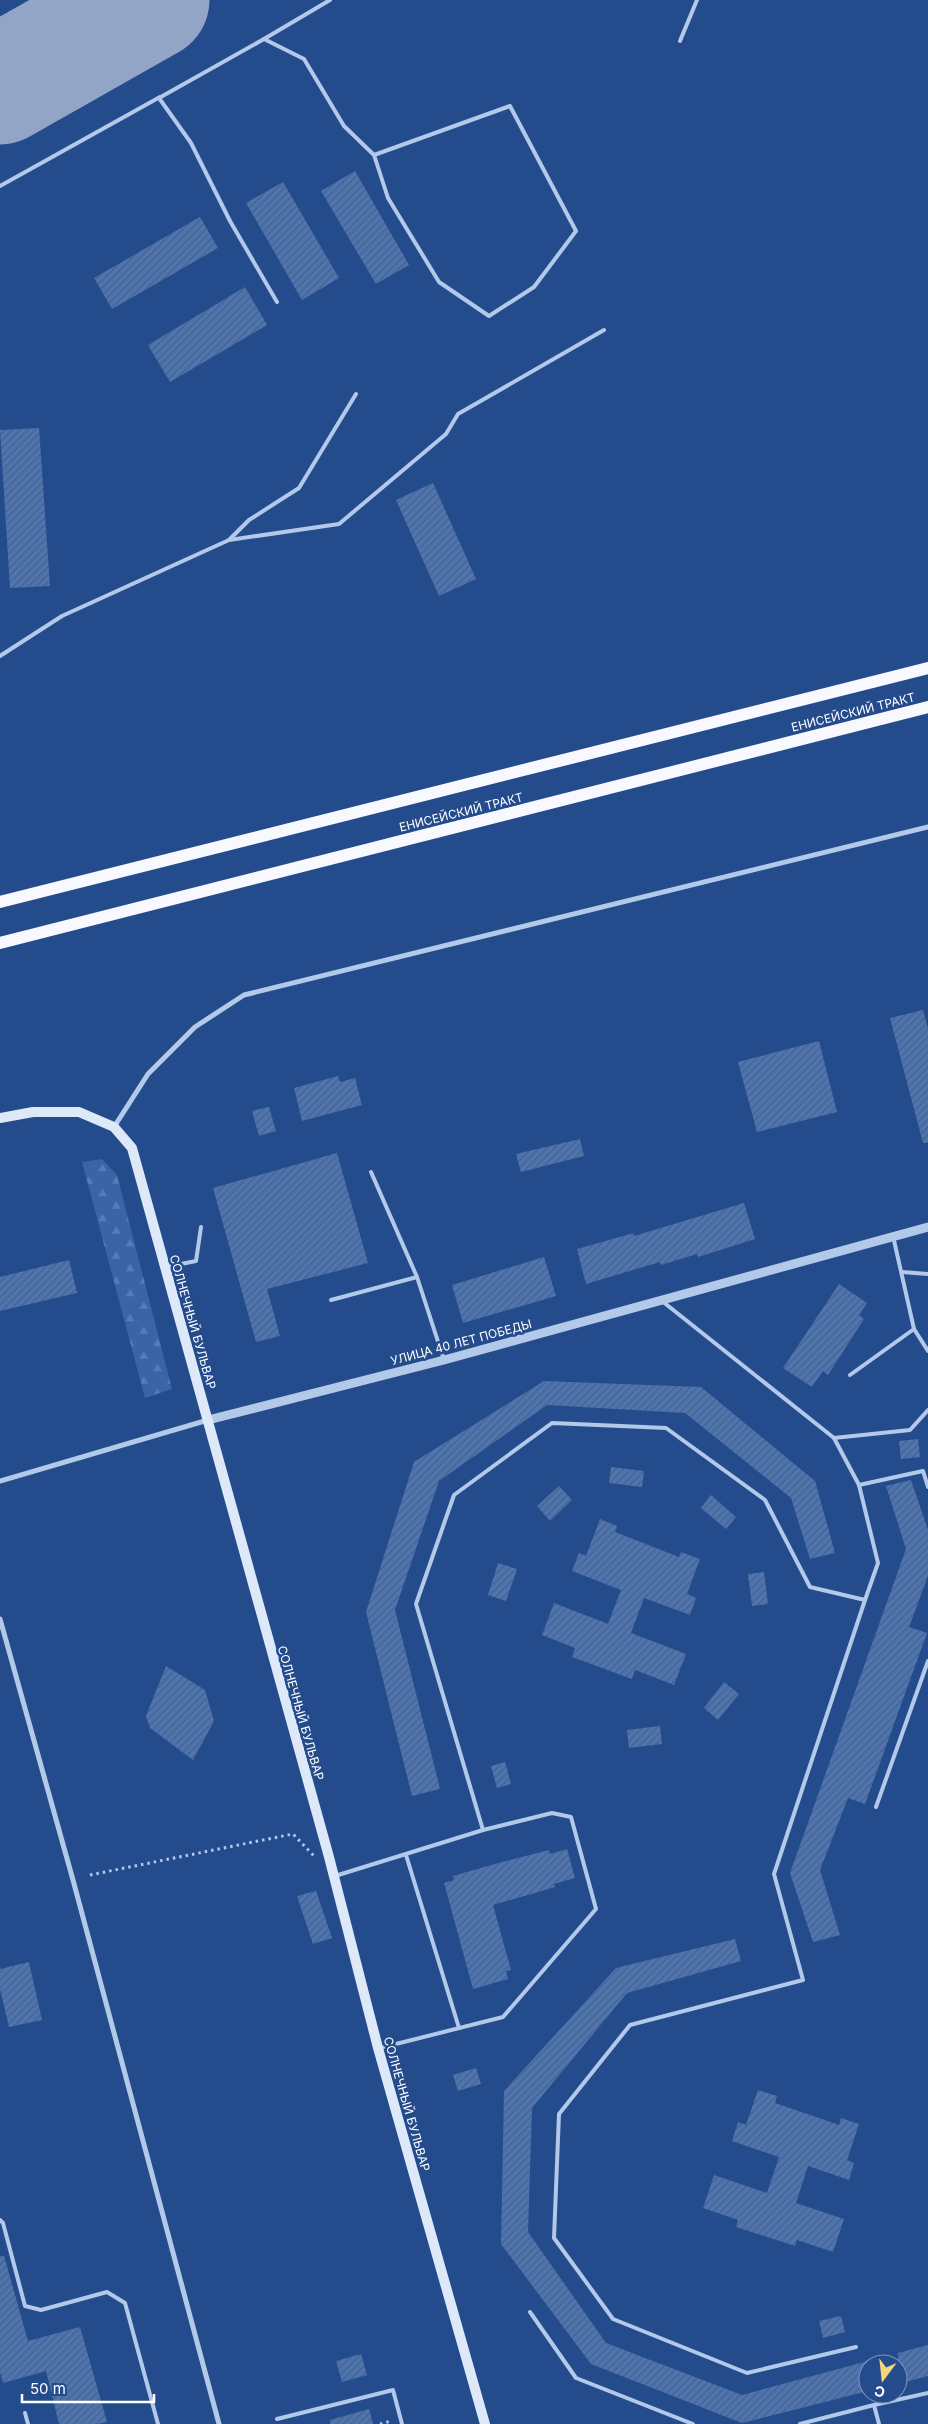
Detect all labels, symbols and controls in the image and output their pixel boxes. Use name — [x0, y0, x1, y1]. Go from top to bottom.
street label: ЕНИСЕЙСКИЙ ТРАКТ — [790, 689, 917, 735]
street label: ЕНИСЕЙСКИЙ ТРАКТ — [398, 789, 525, 835]
street label: СОЛНЕЧНЫЙ БУЛЬВАР — [167, 1253, 219, 1391]
street label: УЛИЦА 40 ЛЕТ ПОБЕДЫ — [389, 1316, 533, 1368]
street label: СОЛНЕЧНЫЙ БУЛЬВАР — [275, 1644, 327, 1782]
street label: СОЛНЕЧНЫЙ БУЛЬВАР — [381, 2035, 433, 2173]
north arrow — [858, 2354, 908, 2404]
scale bar — [22, 2372, 155, 2404]
text: 50 m — [30, 2379, 66, 2398]
text: С — [872, 2382, 887, 2402]

